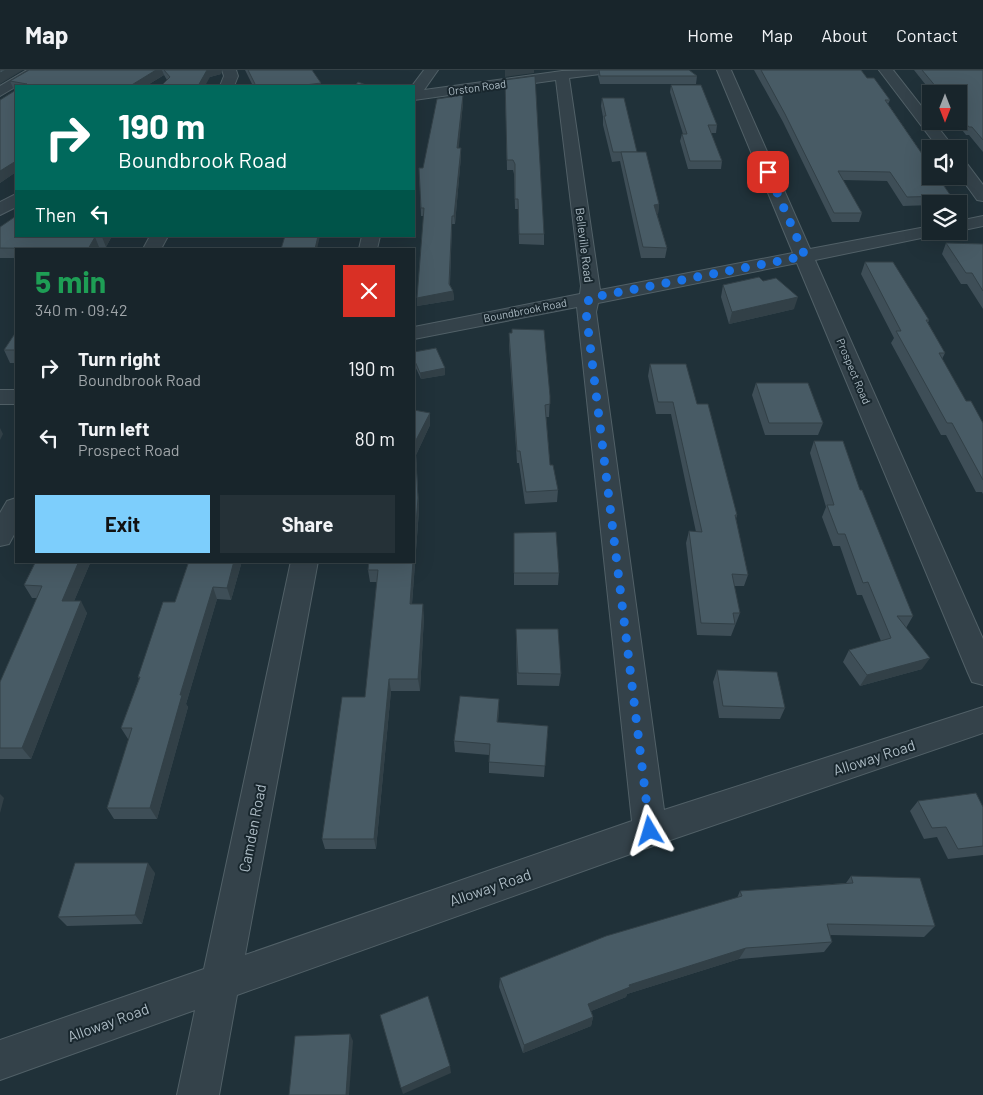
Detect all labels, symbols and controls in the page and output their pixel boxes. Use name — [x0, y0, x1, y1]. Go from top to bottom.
text: Map — [25, 20, 68, 49]
text: Home — [687, 24, 733, 46]
text: Map — [761, 24, 793, 46]
text: About — [821, 24, 868, 46]
text: Contact — [896, 24, 958, 46]
street label: Orston Road — [447, 77, 507, 97]
north arrow — [922, 85, 968, 130]
map controls — [922, 85, 967, 240]
text: 190 m — [118, 104, 205, 146]
icon: right — [35, 105, 100, 170]
button: sound — [922, 140, 967, 185]
text: Boundbrook Road — [118, 146, 287, 172]
pin — [747, 151, 789, 193]
icon: arrive — [754, 158, 782, 186]
button: layers — [922, 195, 967, 240]
icon: left — [86, 200, 114, 228]
text: Then — [35, 203, 76, 226]
street label: Belleville Road — [573, 207, 597, 283]
text: 5 min — [35, 263, 106, 299]
button: close — [343, 265, 395, 317]
street label: Boundbrook Road — [482, 296, 568, 324]
text: 340 m · 09:42 — [35, 300, 127, 319]
street label: Prospect Road — [834, 336, 874, 406]
text: Turn right — [78, 347, 160, 370]
icon: right — [35, 354, 63, 382]
text: 190 m — [348, 357, 395, 380]
text: Boundbrook Road — [78, 370, 201, 389]
text: Turn left — [78, 417, 149, 440]
icon: left — [35, 424, 63, 452]
text: 80 m — [355, 427, 395, 450]
text: Prospect Road — [78, 440, 180, 459]
button: Exit — [35, 495, 210, 553]
button: Share — [220, 495, 395, 553]
street label: Alloway Road — [831, 735, 917, 779]
street label: Camden Road — [235, 782, 269, 874]
position arrow — [623, 804, 675, 856]
street label: Alloway Road — [447, 865, 533, 909]
street label: Alloway Road — [65, 999, 151, 1045]

